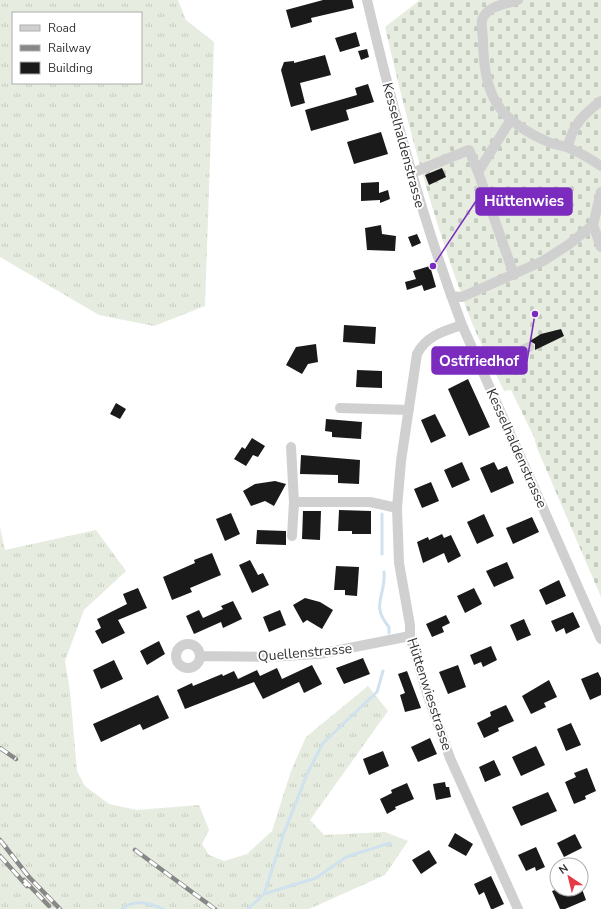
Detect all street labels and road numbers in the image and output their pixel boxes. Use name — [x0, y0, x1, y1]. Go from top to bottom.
street label: Kesselhaldenstrasse — [378, 80, 429, 210]
street label: Kesselhaldenstrasse — [482, 385, 551, 511]
street label: Hüttenwiesstrasse — [402, 635, 457, 753]
street label: Quellenstrasse — [257, 639, 353, 666]

